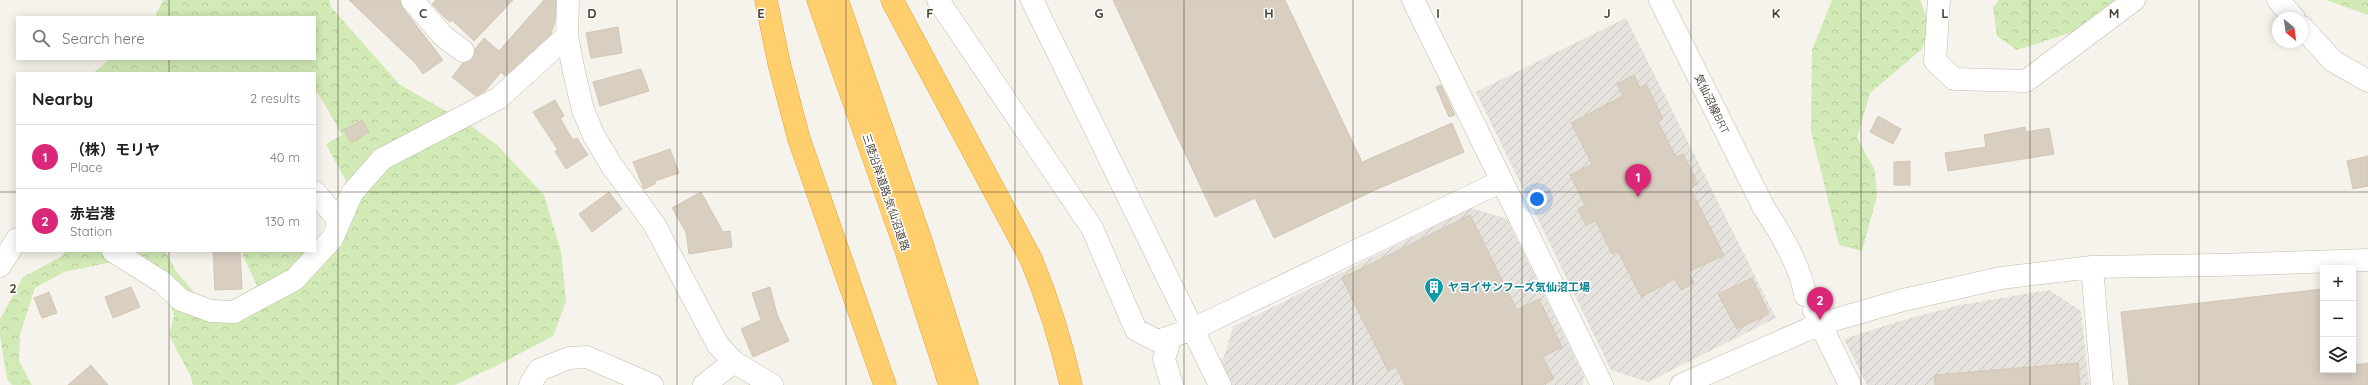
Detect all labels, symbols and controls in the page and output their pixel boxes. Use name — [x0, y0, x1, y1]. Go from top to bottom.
text: C — [419, 5, 427, 21]
text: D — [587, 5, 597, 21]
text: E — [757, 5, 765, 21]
text: F — [926, 5, 934, 21]
text: G — [1094, 5, 1104, 21]
text: H — [1264, 5, 1274, 21]
text: I — [1436, 5, 1440, 21]
text: J — [1603, 5, 1611, 21]
text: K — [1772, 5, 1781, 21]
text: L — [1941, 5, 1949, 21]
text: M — [2109, 5, 2119, 21]
north arrow — [2272, 12, 2308, 48]
search box — [16, 16, 316, 60]
icon: search — [30, 27, 52, 49]
text: Search here — [62, 29, 145, 48]
street label: 気仙沼線BRT — [1691, 72, 1733, 137]
text: Nearby — [32, 88, 93, 109]
text: 2 results — [250, 90, 300, 106]
street label: 三陸沿岸道路;気仙沼道路 — [859, 131, 913, 253]
text: （株）モリヤ — [70, 140, 160, 159]
text: 1 — [42, 149, 48, 165]
text: 40 m — [270, 149, 300, 165]
text: Place — [70, 159, 103, 175]
pin: 1 — [1625, 164, 1651, 197]
your location — [1527, 189, 1547, 209]
text: 赤岩港 — [70, 204, 115, 223]
text: 2 — [41, 213, 49, 229]
text: 130 m — [265, 213, 300, 229]
text: Station — [70, 223, 112, 239]
map controls — [2320, 265, 2356, 373]
button: + — [2320, 265, 2356, 301]
building icon: ヤヨイサンフーズ気仙沼工場 — [1423, 276, 1445, 304]
text: 2 — [9, 280, 17, 296]
place label: ヤヨイサンフーズ気仙沼工場 — [1448, 280, 1590, 294]
pin: 2 — [1807, 287, 1833, 320]
button: − — [2320, 301, 2356, 337]
button: layers — [2320, 337, 2356, 373]

